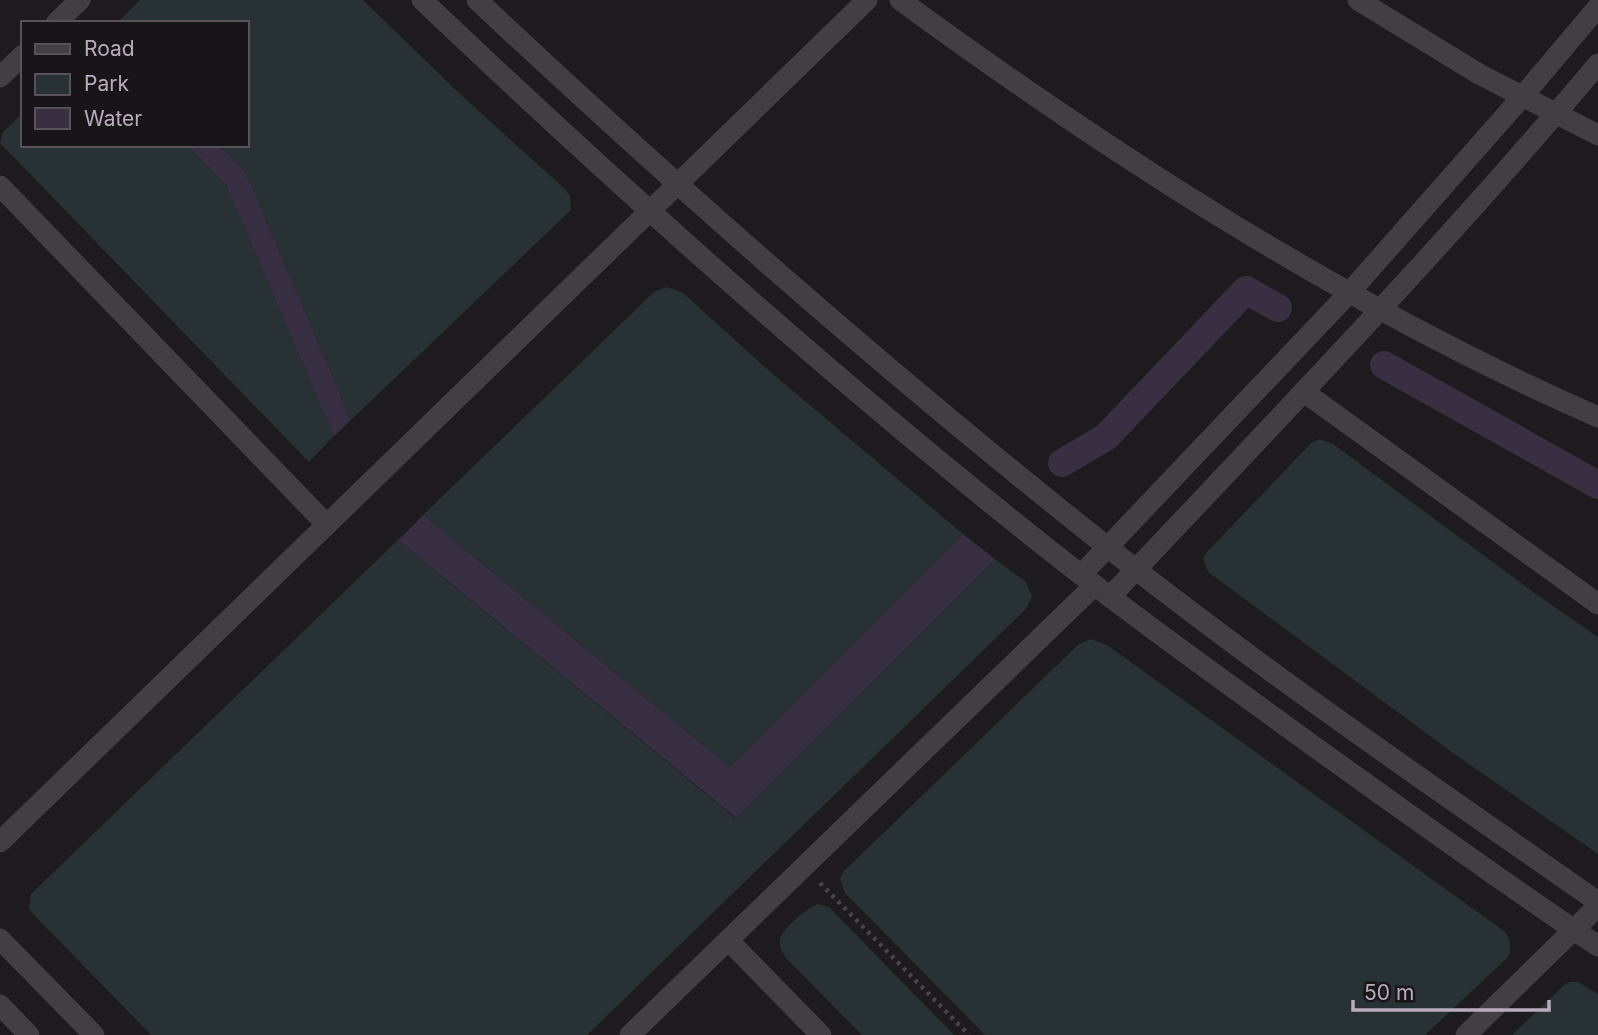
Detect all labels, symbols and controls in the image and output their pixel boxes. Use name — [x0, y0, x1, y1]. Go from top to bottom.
legend — [21, 21, 248, 147]
text: Road — [84, 36, 135, 61]
text: Park — [84, 71, 129, 96]
text: Water — [84, 106, 142, 131]
scale bar — [1353, 968, 1549, 1012]
text: 50 m — [1364, 980, 1414, 1005]

